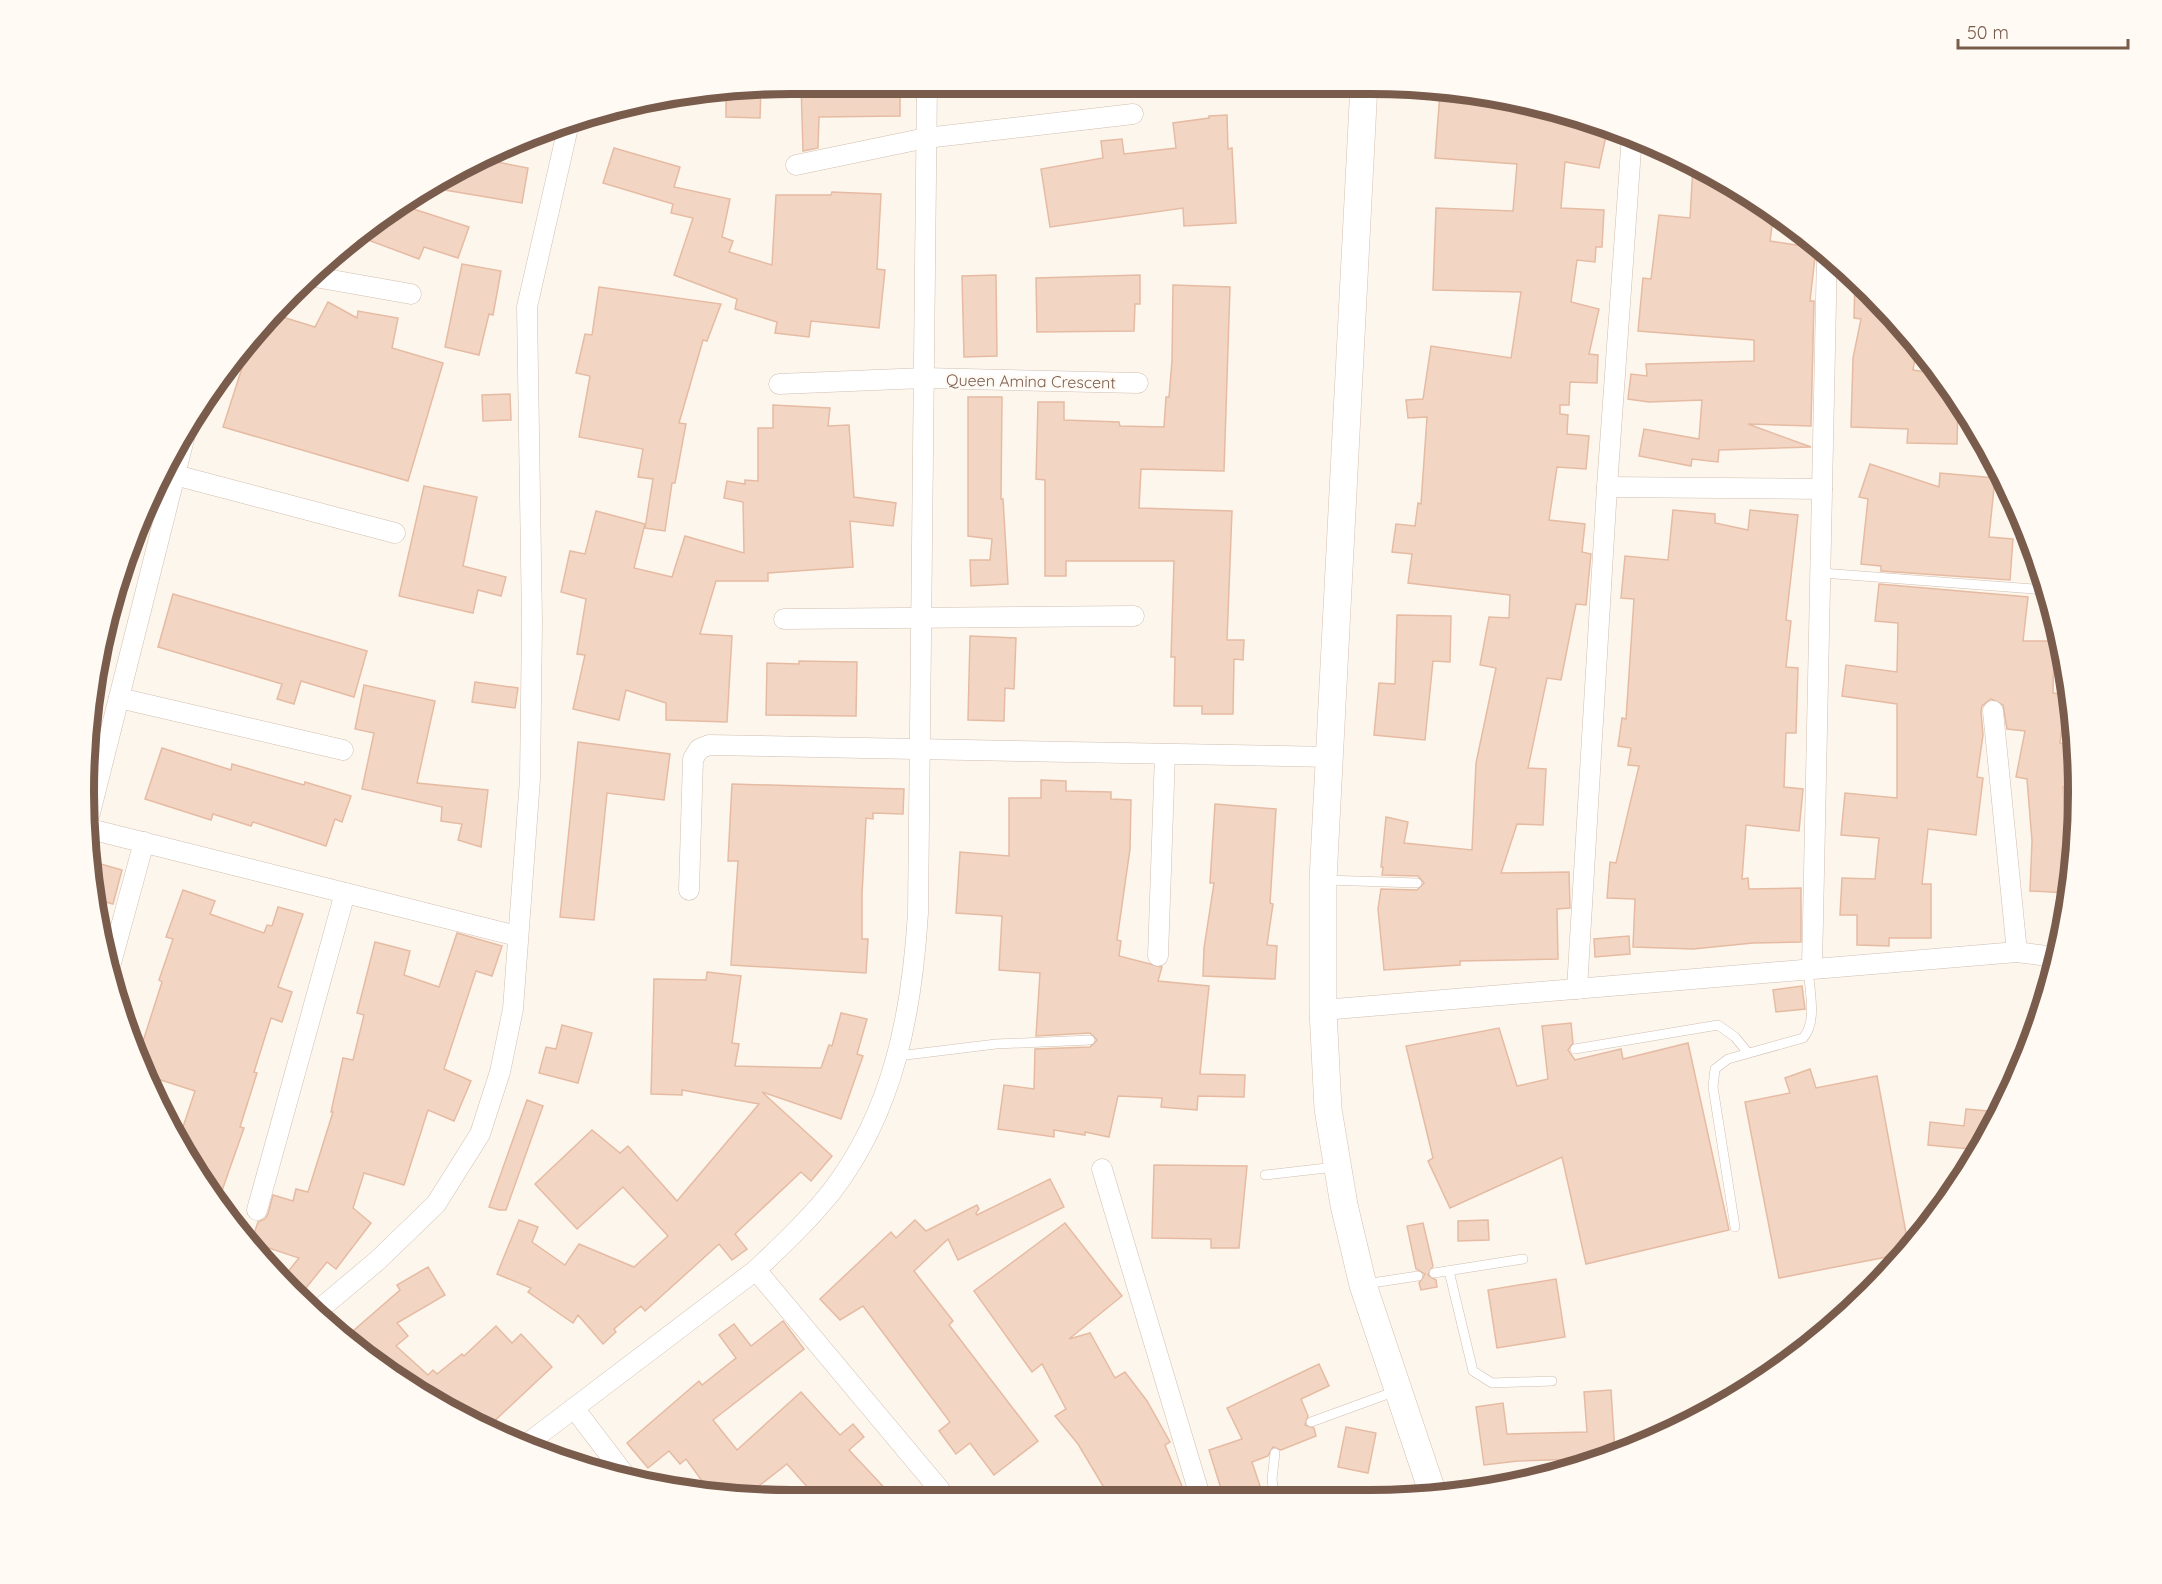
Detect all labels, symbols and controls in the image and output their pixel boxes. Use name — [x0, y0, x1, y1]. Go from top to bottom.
scale bar — [1958, 12, 2128, 50]
text: 50 m — [1967, 21, 2009, 44]
street label: Queen Amina Crescent — [946, 370, 1116, 392]

